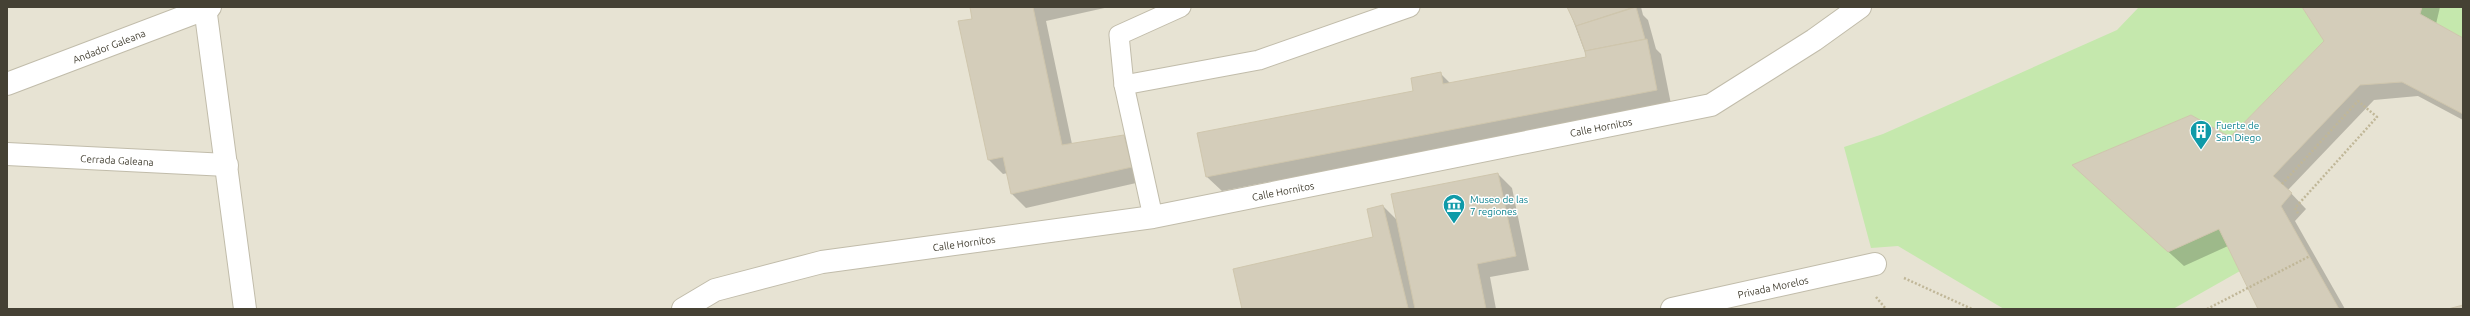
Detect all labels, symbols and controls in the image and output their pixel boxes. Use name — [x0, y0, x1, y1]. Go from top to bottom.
street label: Andador Galeana — [71, 28, 147, 65]
street label: Calle Hornitos — [1569, 116, 1633, 139]
building icon: Fuerte de San Diego — [2188, 118, 2214, 151]
place label: Fuerte de San Diego — [2216, 120, 2261, 143]
street label: Cerrada Galeana — [80, 153, 154, 168]
street label: Calle Hornitos — [1251, 180, 1315, 203]
museum icon: Museo de las 7 regiones — [1441, 192, 1467, 225]
place label: Museo de las 7 regiones — [1470, 194, 1528, 217]
street label: Calle Hornitos — [932, 234, 996, 253]
street label: Privada Morelos — [1737, 275, 1810, 300]

